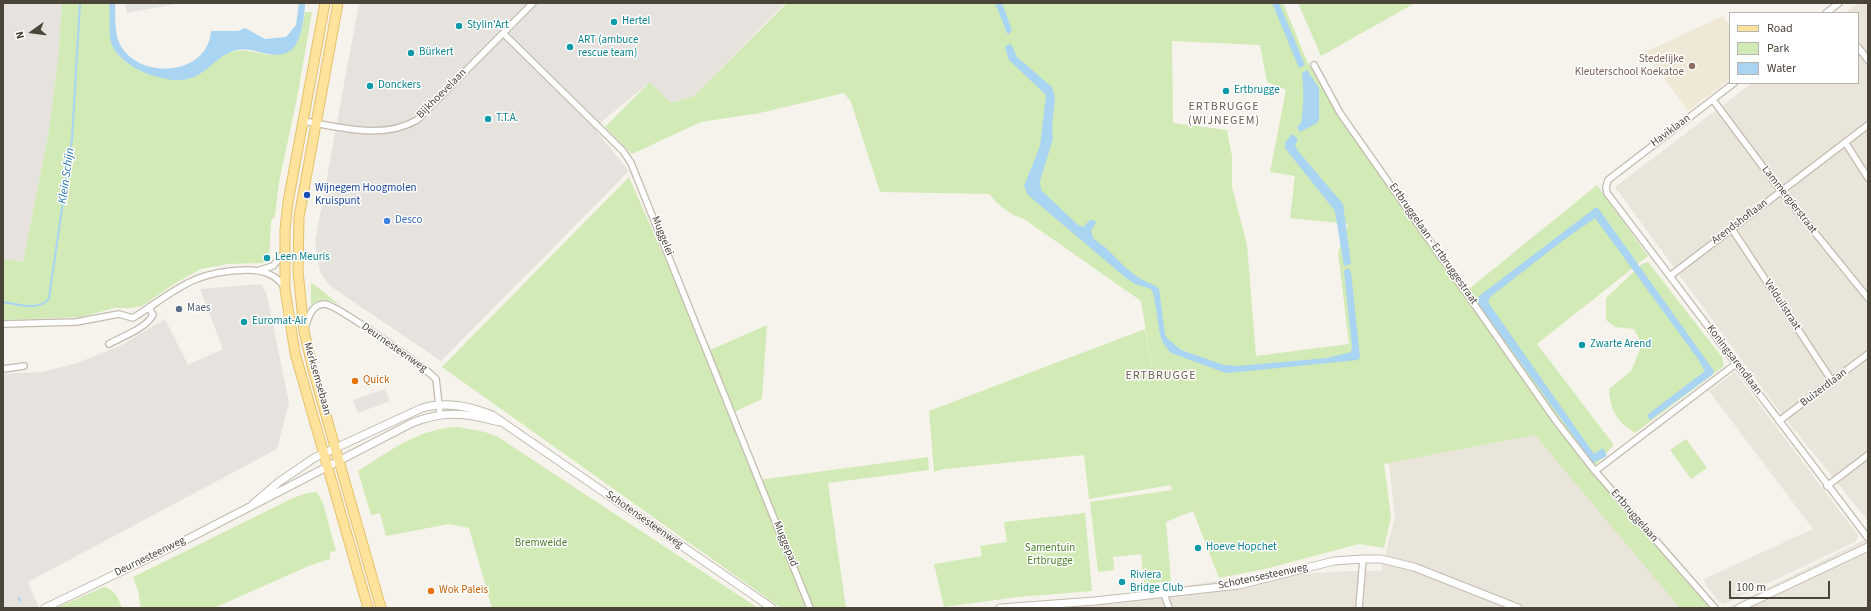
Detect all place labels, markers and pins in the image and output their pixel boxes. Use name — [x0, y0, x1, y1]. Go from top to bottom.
place label: Hertel — [622, 15, 650, 29]
marker: Hertel — [609, 17, 619, 27]
place label: Stylin'Art — [467, 19, 509, 33]
marker: Stylin'Art — [454, 21, 464, 31]
place label: ART (ambuce rescue team) — [578, 34, 638, 60]
marker: ART (ambuce rescue team) — [565, 42, 575, 52]
place label: Bürkert — [419, 46, 454, 60]
marker: Bürkert — [406, 48, 416, 58]
place label: Stedelijke Kleuterschool Koekatoe — [1575, 53, 1684, 79]
marker: Stedelijke Kleuterschool Koekatoe — [1687, 61, 1697, 71]
place label: Donckers — [378, 79, 421, 93]
marker: Donckers — [365, 81, 375, 91]
place label: Ertbrugge — [1234, 84, 1280, 98]
marker: Ertbrugge — [1221, 86, 1231, 96]
place label: T.T.A. — [496, 112, 519, 126]
marker: T.T.A. — [483, 114, 493, 124]
place label: Wijnegem Hoogmolen Kruispunt — [315, 182, 417, 208]
marker: Wijnegem Hoogmolen Kruispunt — [302, 190, 312, 200]
place label: Desco — [395, 214, 423, 228]
marker: Desco — [382, 216, 392, 226]
place label: Leen Meuris — [275, 251, 330, 265]
marker: Leen Meuris — [262, 253, 272, 263]
place label: Maes — [187, 302, 211, 316]
marker: Maes — [174, 304, 184, 314]
place label: Euromat-Air — [252, 315, 307, 329]
marker: Euromat-Air — [239, 317, 249, 327]
place label: Zwarte Arend — [1590, 338, 1651, 352]
marker: Zwarte Arend — [1577, 340, 1587, 350]
place label: Quick — [363, 374, 389, 388]
marker: Quick — [350, 376, 360, 386]
place label: Hoeve Hopchet — [1206, 541, 1277, 555]
marker: Hoeve Hopchet — [1193, 543, 1203, 553]
place label: Riviera Bridge Club — [1130, 569, 1183, 595]
marker: Riviera Bridge Club — [1117, 577, 1127, 587]
place label: Wok Paleis — [439, 584, 488, 598]
marker: Wok Paleis — [426, 586, 436, 596]

